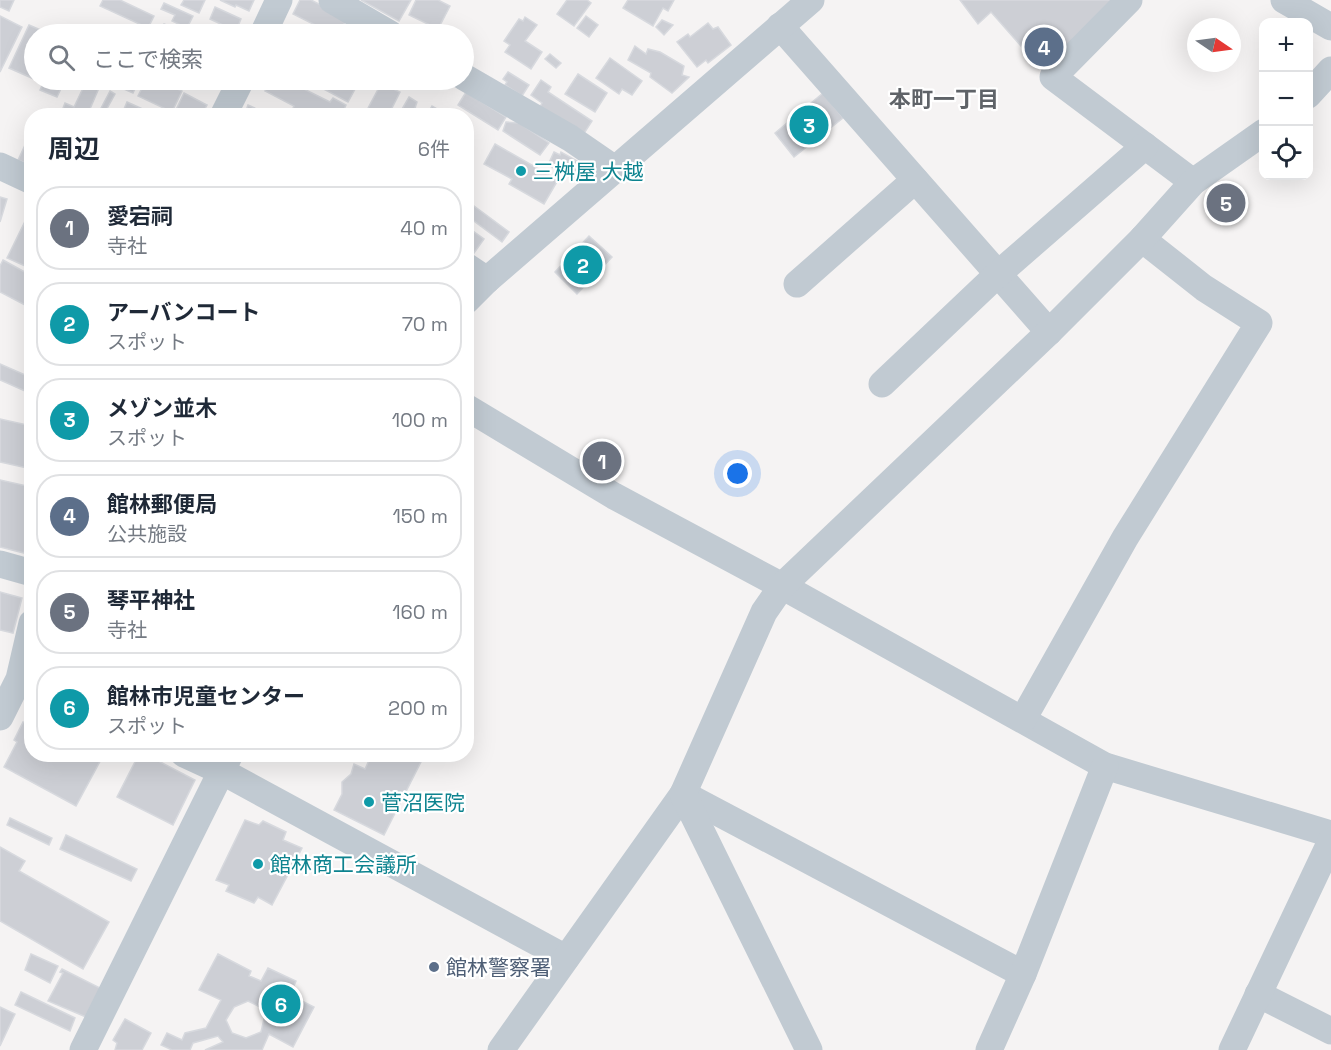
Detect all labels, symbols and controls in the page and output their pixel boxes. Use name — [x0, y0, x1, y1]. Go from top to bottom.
north arrow — [1187, 18, 1241, 72]
map controls — [1259, 18, 1313, 180]
button: + — [1259, 18, 1313, 72]
search box — [24, 24, 474, 90]
pin: 4 — [1024, 24, 1064, 70]
icon: search — [45, 41, 78, 74]
text: ここで検索 — [93, 45, 203, 73]
button: − — [1259, 72, 1313, 126]
district label: 本町一丁目 — [889, 85, 999, 113]
pin: 3 — [790, 102, 828, 148]
button: locate — [1259, 126, 1313, 180]
text: 周辺 — [48, 132, 100, 166]
text: 6件 — [418, 136, 450, 162]
place label: 三桝屋 大越 — [533, 158, 643, 185]
marker: 三桝屋 大越 — [514, 164, 528, 178]
pin: 5 — [1206, 180, 1246, 226]
text: 愛宕祠 — [107, 202, 173, 230]
text: 1 — [65, 215, 74, 241]
text: 40 m — [400, 215, 448, 241]
text: 寺社 — [107, 233, 147, 259]
pin: 2 — [564, 242, 602, 288]
text: アーバンコート — [107, 298, 261, 326]
text: 2 — [64, 311, 75, 337]
text: 70 m — [402, 311, 448, 337]
text: スポット — [107, 329, 187, 355]
text: メゾン並木 — [107, 394, 217, 422]
text: 3 — [63, 407, 76, 433]
text: 100 m — [392, 407, 448, 433]
text: スポット — [107, 425, 187, 451]
pin: 1 — [582, 438, 622, 484]
your location — [723, 459, 752, 488]
text: 館林郵便局 — [107, 490, 217, 518]
text: 4 — [63, 503, 76, 529]
text: 150 m — [393, 503, 448, 529]
text: 公共施設 — [107, 521, 187, 547]
text: 琴平神社 — [107, 586, 195, 614]
text: 5 — [64, 599, 76, 625]
text: 160 m — [392, 599, 448, 625]
text: 寺社 — [107, 617, 147, 643]
text: 館林市児童センター — [107, 682, 305, 710]
text: 6 — [63, 695, 76, 721]
text: 200 m — [388, 695, 448, 721]
text: スポット — [107, 713, 187, 739]
place label: 菅沼医院 — [381, 789, 465, 816]
marker: 菅沼医院 — [362, 795, 376, 809]
place label: 館林商工会議所 — [270, 851, 417, 878]
marker: 館林商工会議所 — [251, 857, 265, 871]
place label: 館林警察署 — [446, 954, 551, 981]
marker: 館林警察署 — [427, 960, 441, 974]
pin: 6 — [262, 982, 300, 1026]

